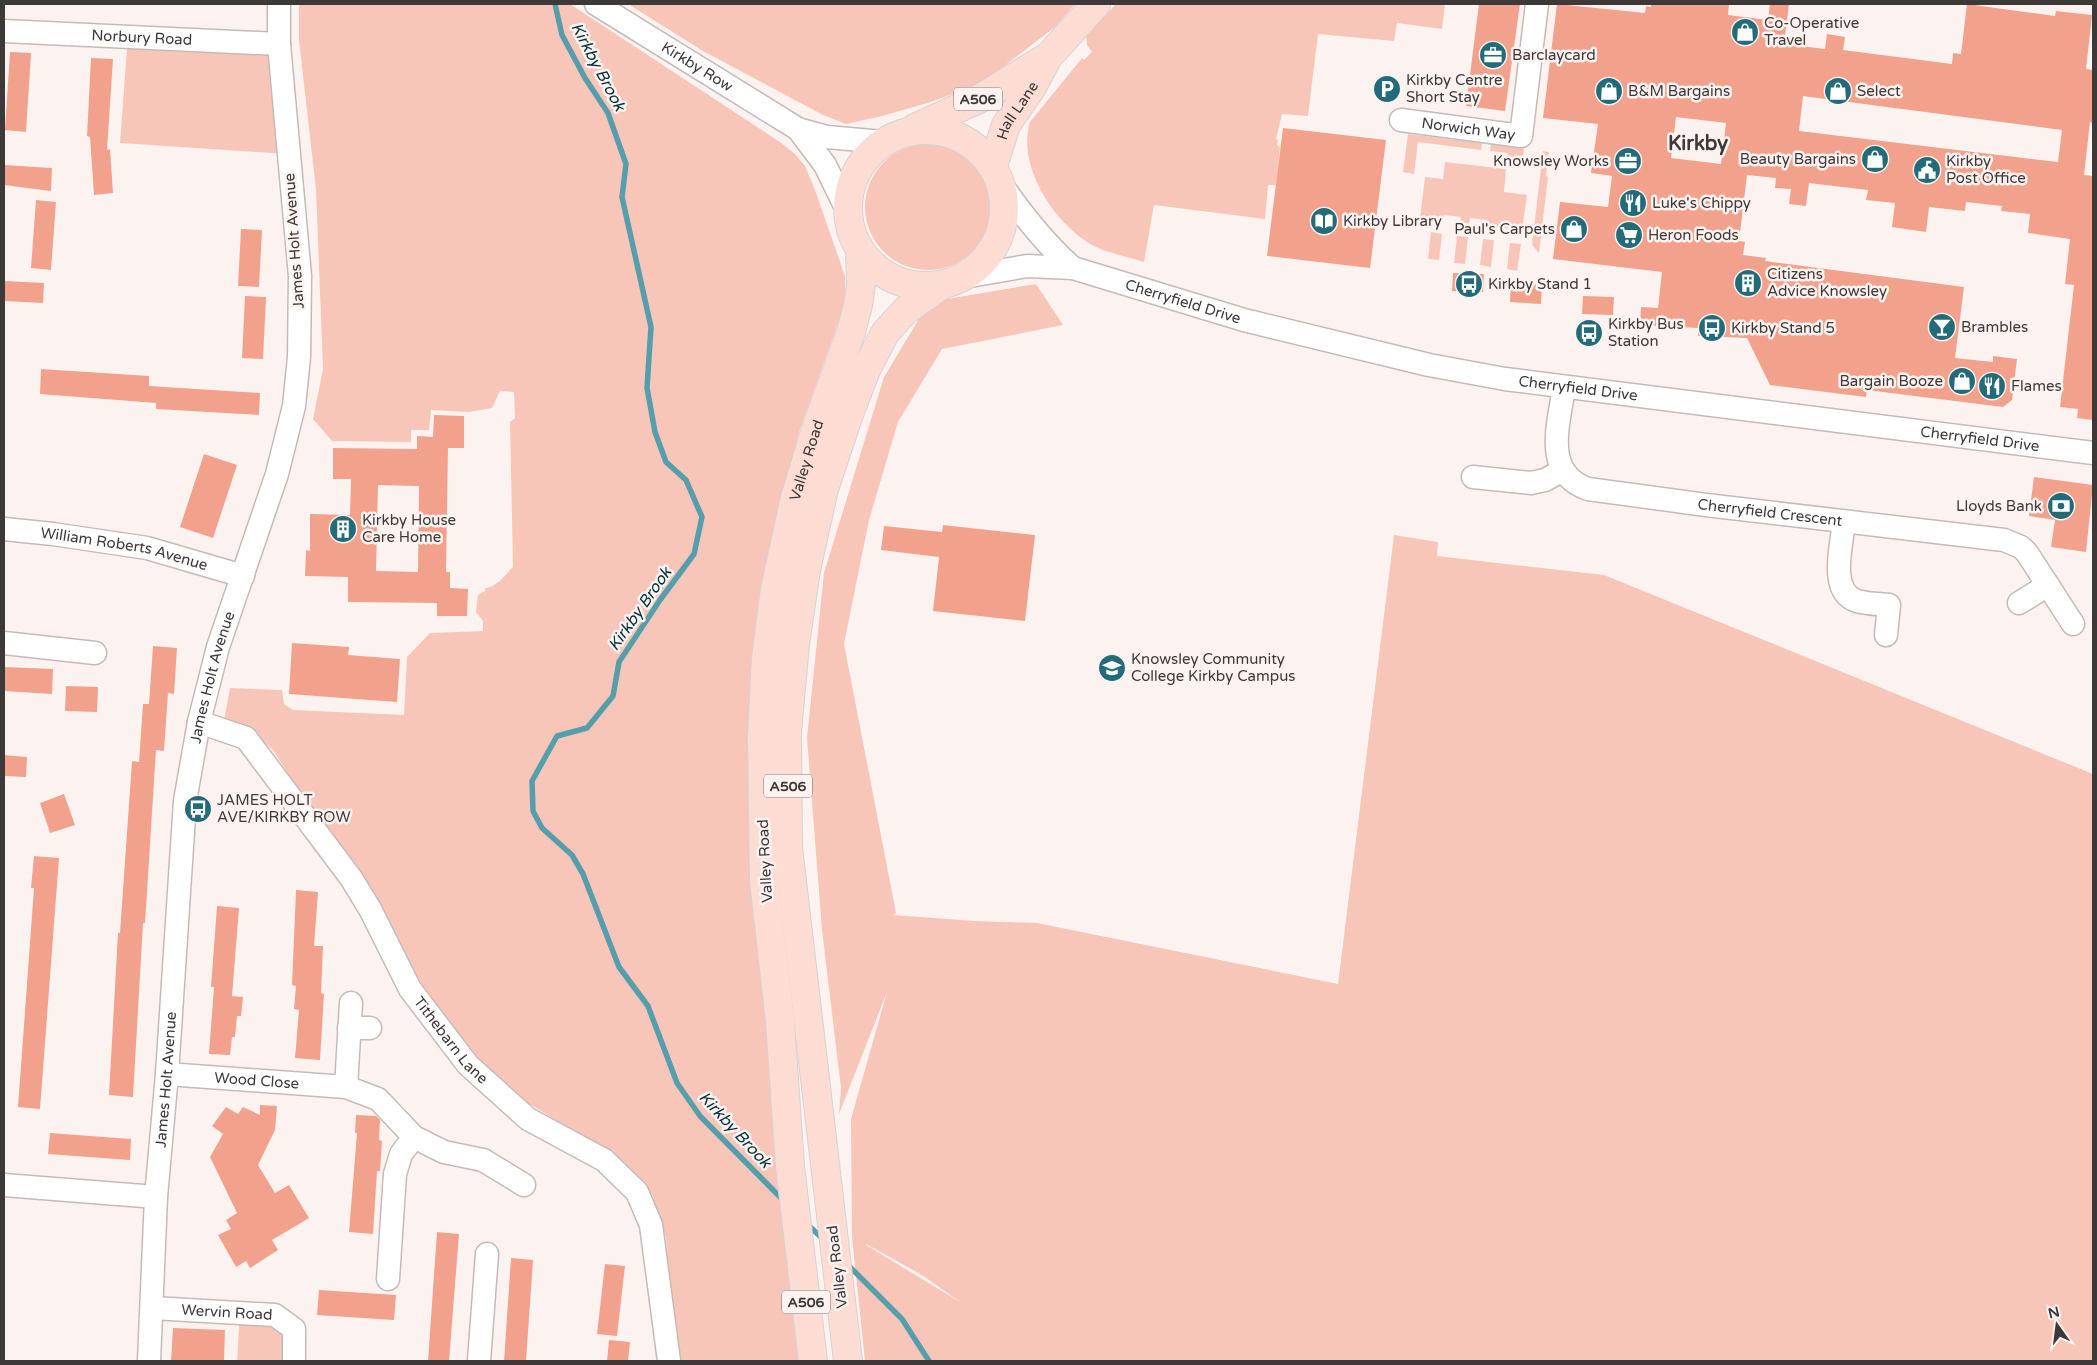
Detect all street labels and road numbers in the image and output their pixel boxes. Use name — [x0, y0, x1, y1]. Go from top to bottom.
street label: Norbury Road — [91, 26, 193, 49]
street label: Kirkby Row — [658, 38, 736, 96]
street label: Hall Lane — [993, 78, 1042, 142]
road number: A506 — [954, 88, 1002, 110]
street label: Norwich Way — [1420, 114, 1516, 144]
street label: James Holt Avenue — [280, 172, 308, 310]
street label: Cherryfield Drive — [1123, 275, 1243, 328]
street label: Cherryfield Drive — [1517, 372, 1639, 405]
street label: Valley Road — [786, 417, 828, 503]
street label: Cherryfield Drive — [1919, 422, 2040, 455]
street label: Cherryfield Crescent — [1697, 495, 1844, 530]
street label: William Roberts Avenue — [40, 524, 210, 574]
street label: James Holt Avenue — [186, 609, 239, 745]
road number: A506 — [764, 774, 812, 798]
street label: Valley Road — [754, 819, 776, 903]
street label: Tithebarn Lane — [410, 993, 492, 1088]
street label: James Holt Avenue — [151, 1011, 180, 1148]
street label: Wood Close — [214, 1068, 300, 1093]
street label: Valley Road — [823, 1224, 851, 1310]
road number: A506 — [782, 1290, 830, 1314]
street label: Wervin Road — [181, 1301, 273, 1324]

